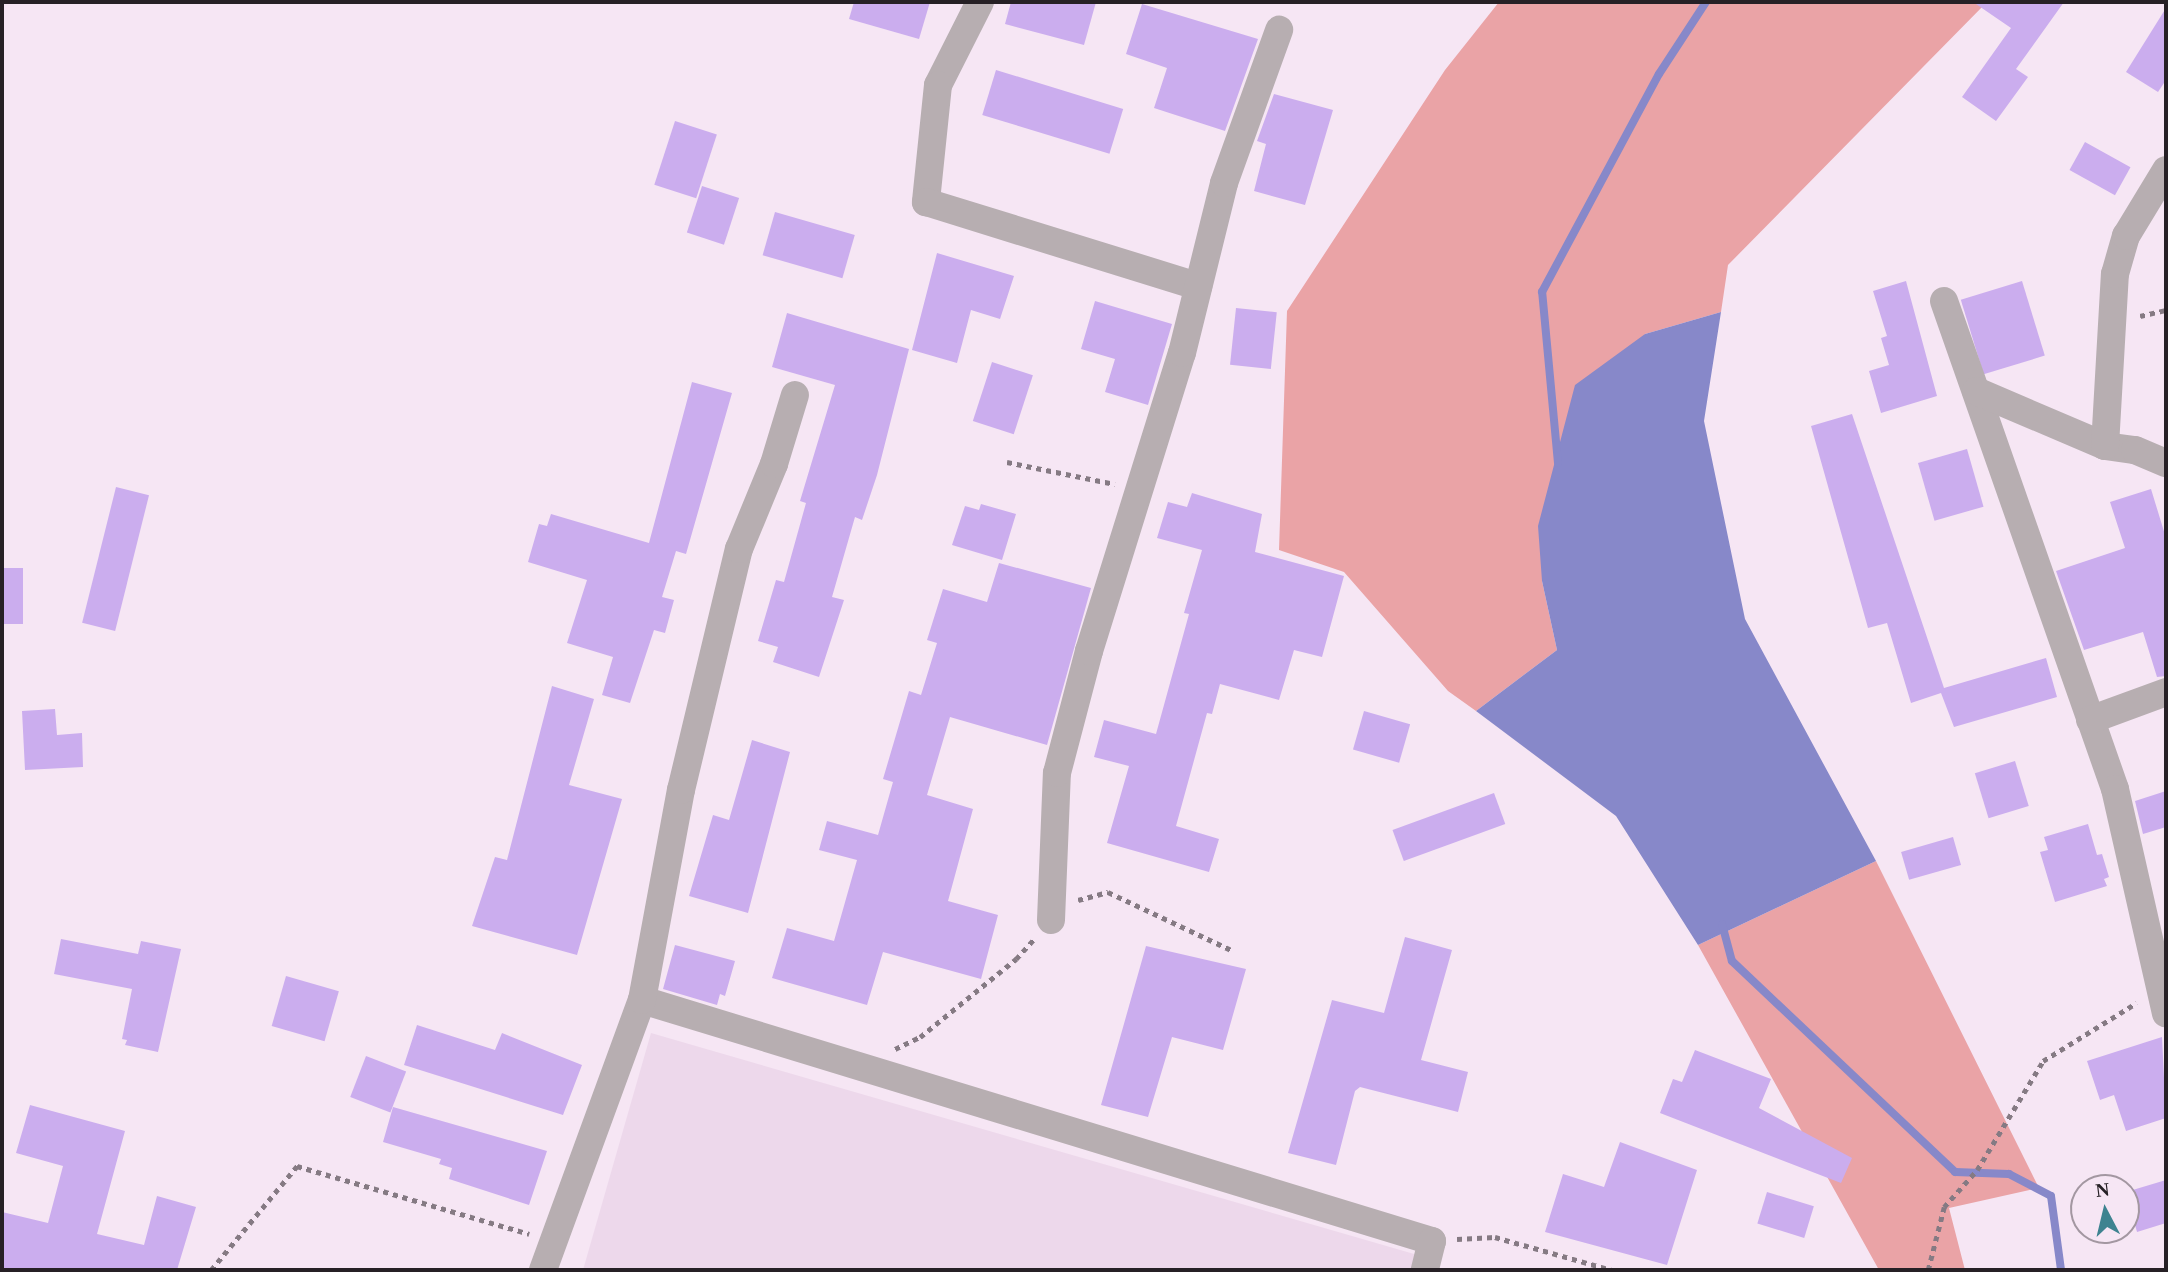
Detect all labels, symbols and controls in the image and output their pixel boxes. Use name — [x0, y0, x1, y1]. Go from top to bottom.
north arrow — [2070, 1174, 2140, 1244]
text: N — [2095, 1178, 2111, 1201]

